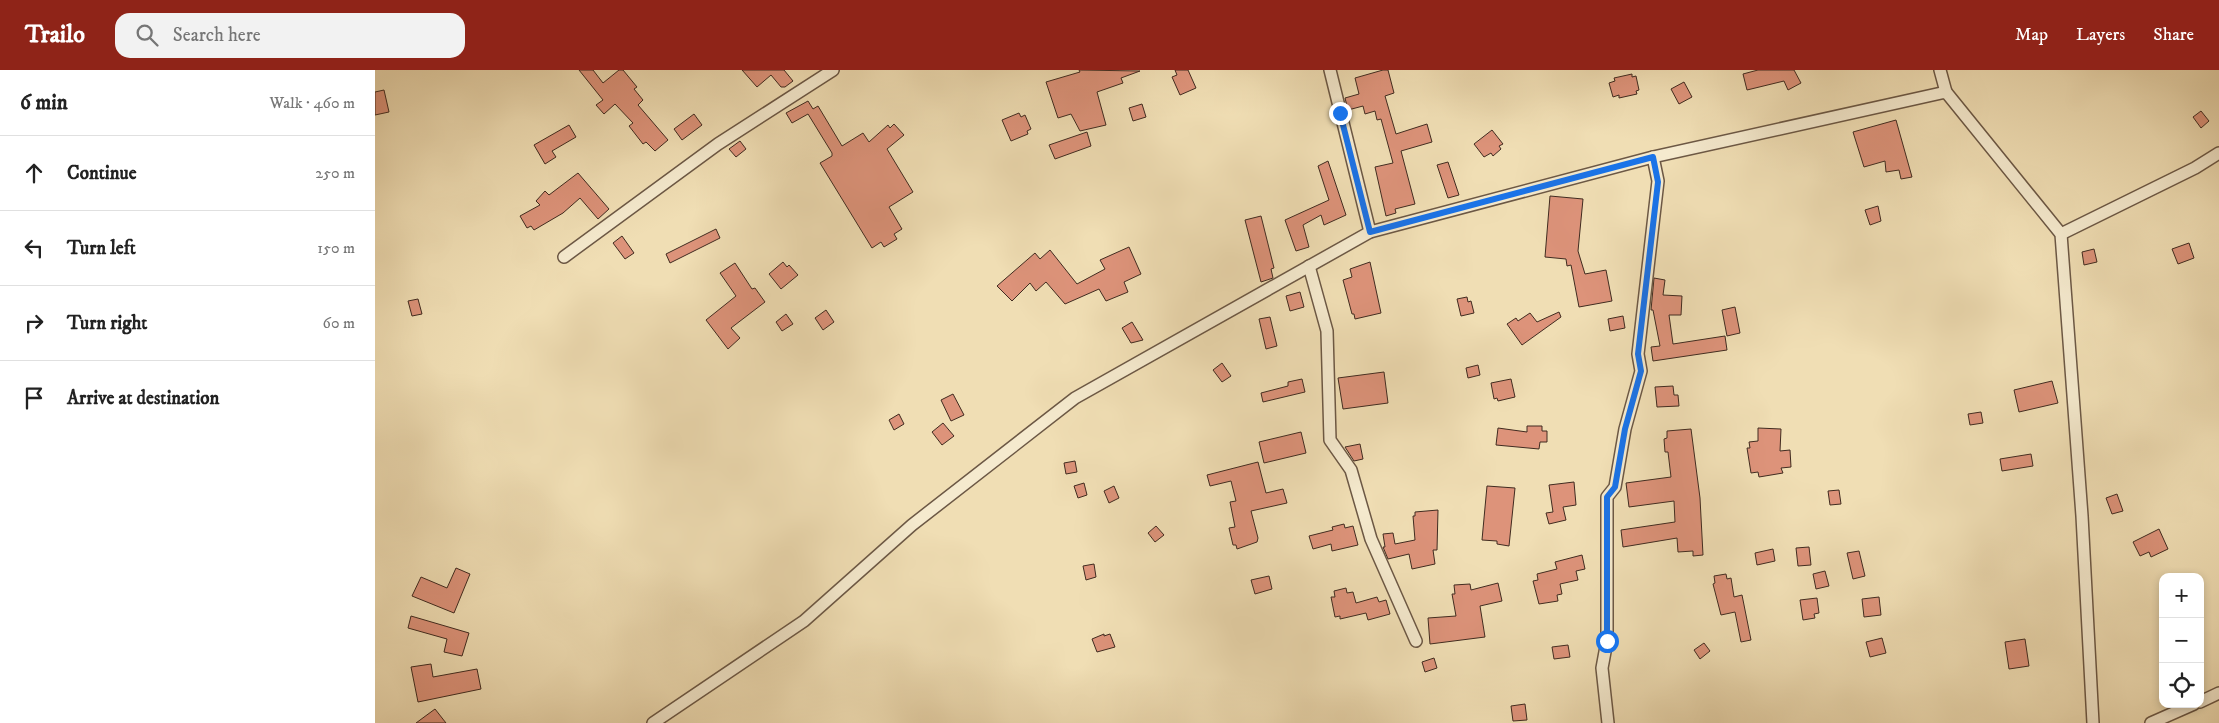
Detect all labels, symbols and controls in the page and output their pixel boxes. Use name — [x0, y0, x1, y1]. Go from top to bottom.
search box — [115, 13, 465, 58]
text: Trailo — [25, 20, 85, 50]
icon: search — [133, 21, 161, 49]
text: Search here — [173, 24, 261, 47]
text: Map — [2015, 24, 2048, 46]
text: Layers — [2076, 24, 2125, 46]
text: Share — [2153, 24, 2194, 46]
text: 6 min — [20, 90, 68, 116]
text: Walk · 460 m — [269, 93, 355, 113]
route end — [1329, 102, 1352, 125]
icon: ahead — [20, 159, 48, 187]
text: Continue — [67, 162, 137, 185]
text: 250 m — [315, 163, 355, 183]
icon: left — [20, 234, 48, 262]
text: Turn left — [67, 237, 136, 260]
text: 150 m — [317, 238, 355, 258]
icon: right — [20, 309, 48, 337]
text: Turn right — [67, 312, 147, 335]
text: 60 m — [323, 313, 355, 333]
icon: arrive — [20, 384, 48, 412]
text: Arrive at destination — [67, 387, 219, 410]
map controls — [2159, 573, 2204, 708]
button: + — [2159, 573, 2204, 618]
button: − — [2159, 618, 2204, 663]
route start — [1596, 630, 1619, 653]
button: locate — [2159, 663, 2204, 708]

